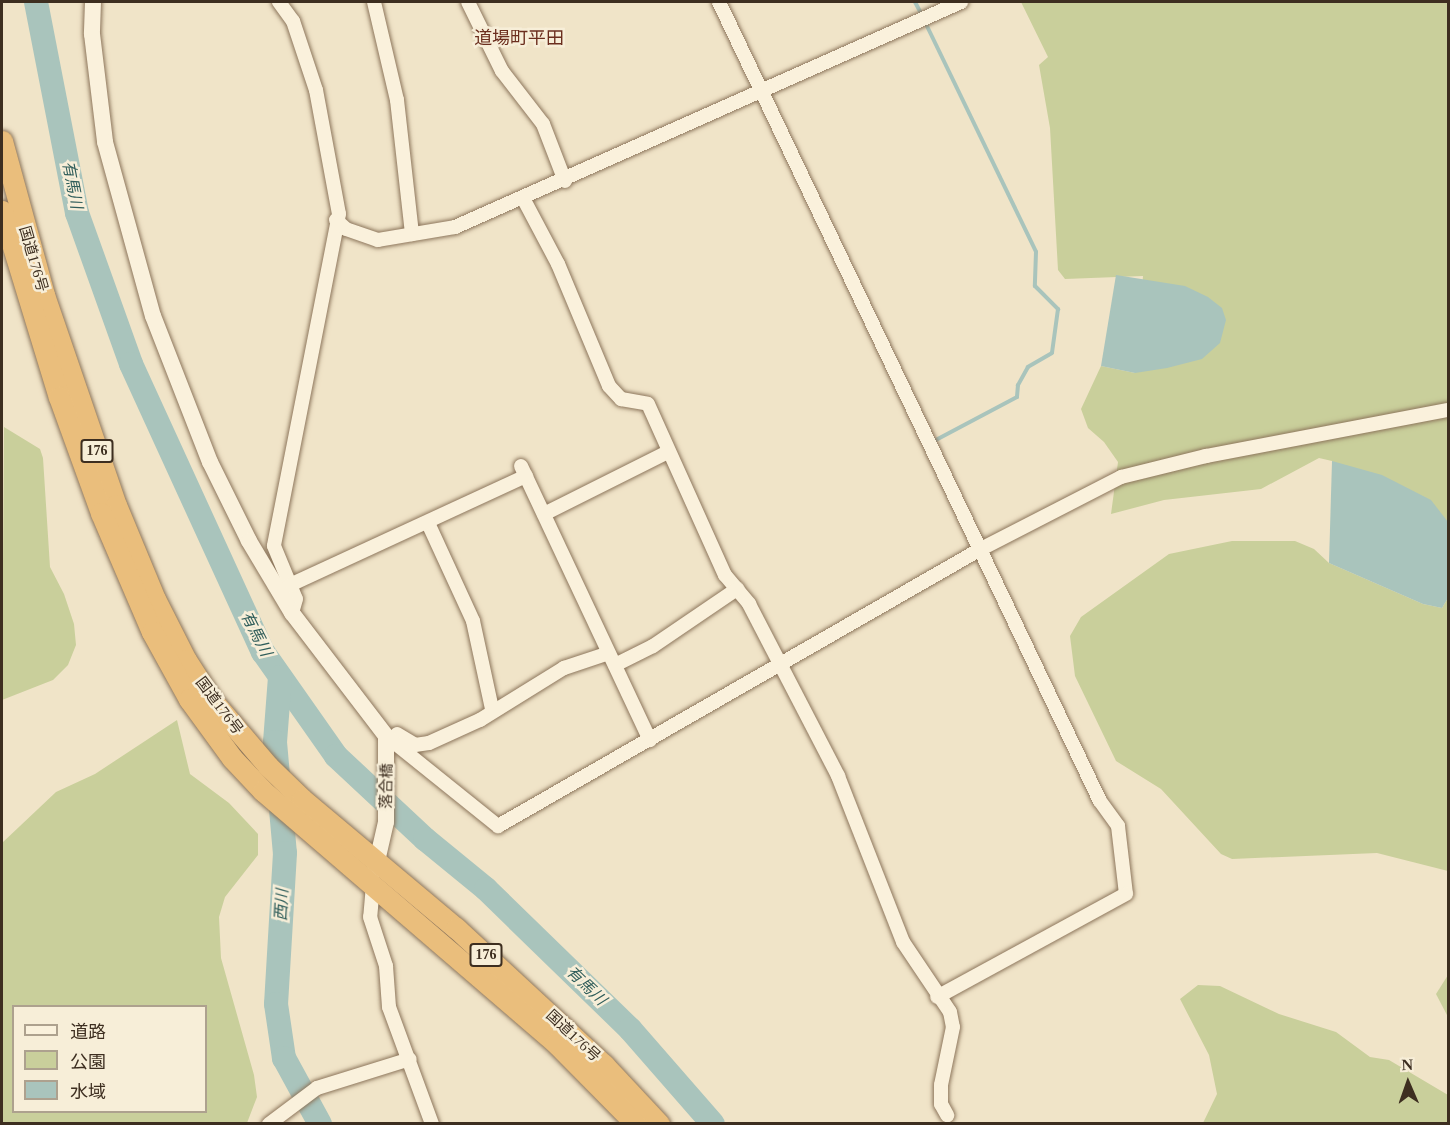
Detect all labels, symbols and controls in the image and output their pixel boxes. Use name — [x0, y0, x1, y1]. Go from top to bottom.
district label: 道場町平田 — [474, 27, 564, 49]
water label: 有馬川 — [58, 160, 86, 210]
street label: 国道176号 — [15, 224, 51, 294]
road number: 176 — [80, 440, 114, 462]
water label: 有馬川 — [237, 608, 275, 660]
street label: 国道176号 — [192, 674, 246, 738]
street label: 落合橋 — [378, 763, 396, 809]
water label: 西川 — [272, 889, 292, 921]
road number: 176 — [470, 944, 502, 966]
water label: 有馬川 — [562, 962, 610, 1010]
legend — [12, 1005, 207, 1113]
street label: 国道176号 — [542, 1006, 604, 1066]
text: 道路 — [70, 1022, 106, 1042]
text: 公園 — [70, 1052, 106, 1072]
north arrow — [1378, 1053, 1438, 1113]
text: N — [1401, 1056, 1413, 1073]
text: 水域 — [70, 1082, 106, 1102]

